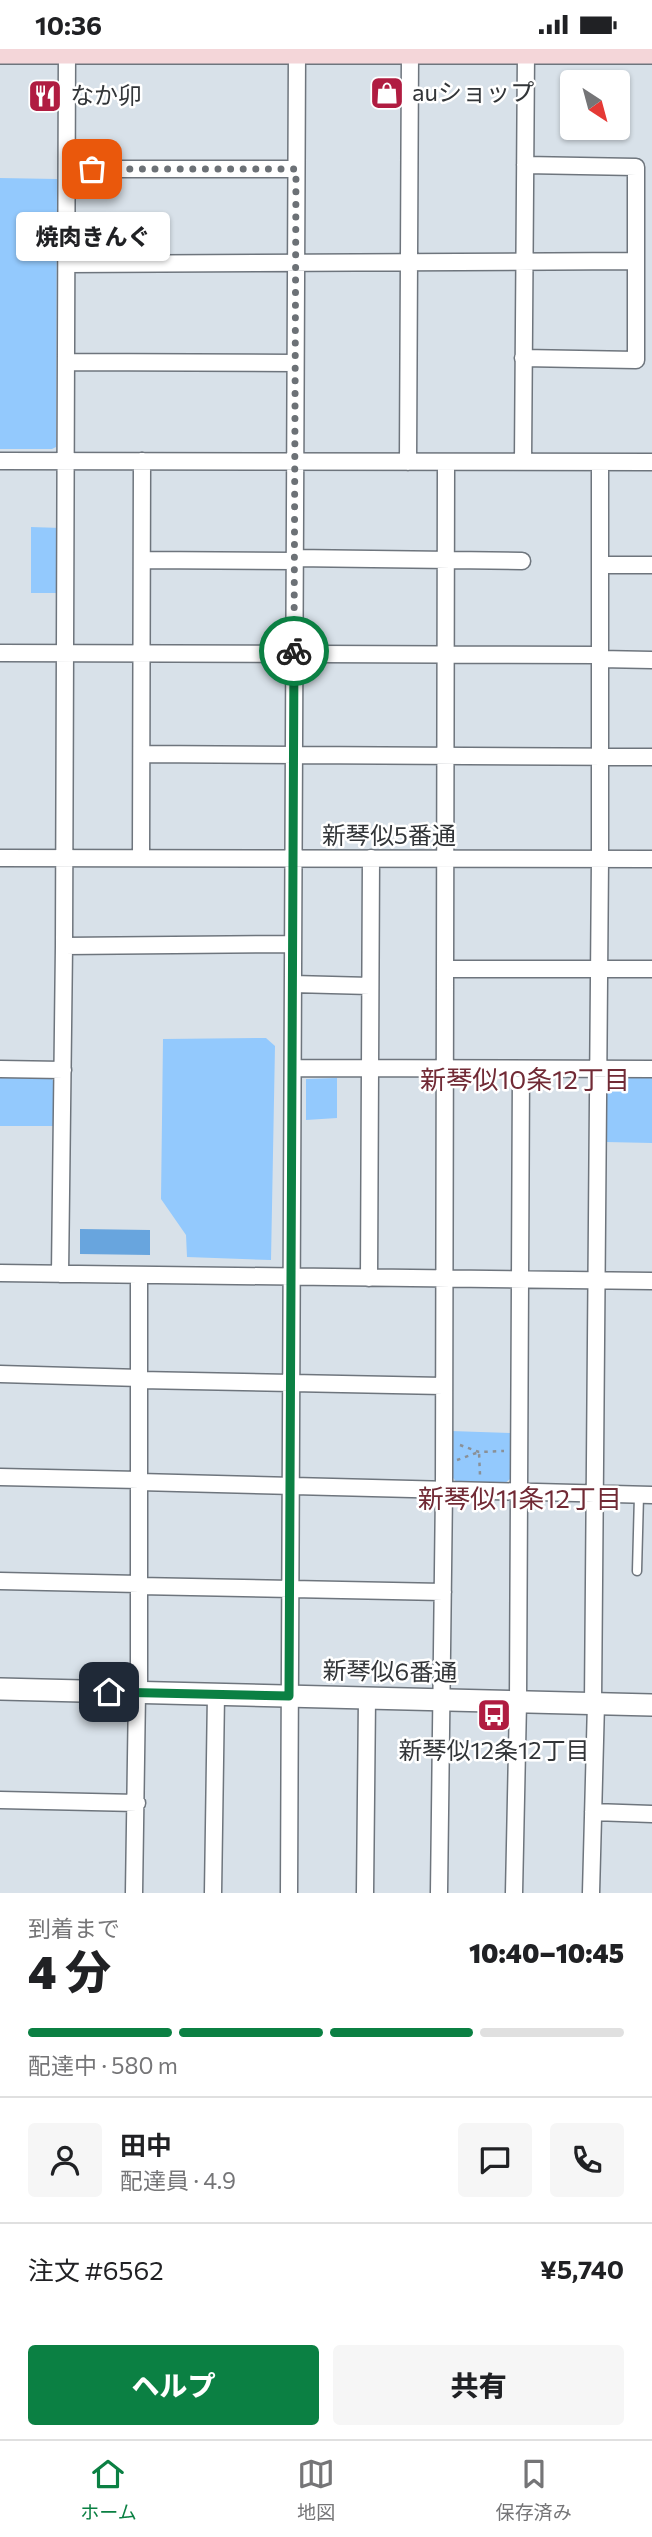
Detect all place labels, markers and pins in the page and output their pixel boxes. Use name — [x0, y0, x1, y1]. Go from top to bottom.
shop icon: auショップ — [368, 74, 406, 112]
restaurant icon: なか卯 — [26, 77, 64, 115]
place label: auショップ — [412, 77, 534, 106]
place label: なか卯 — [70, 80, 142, 109]
pin — [62, 139, 122, 199]
callout: 焼肉きんぐ — [15, 211, 169, 260]
pin — [79, 1662, 139, 1722]
bus stop icon: 新琴似12条12丁目 — [475, 1696, 513, 1734]
place label: 新琴似12条12丁目 — [398, 1735, 590, 1764]

